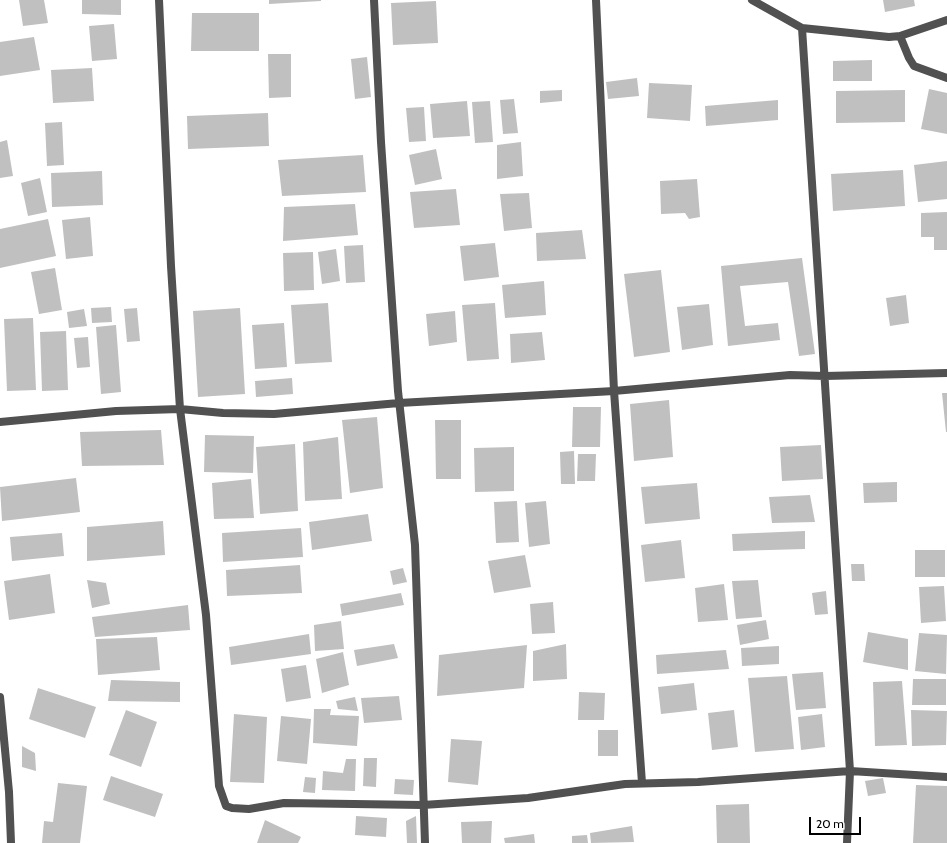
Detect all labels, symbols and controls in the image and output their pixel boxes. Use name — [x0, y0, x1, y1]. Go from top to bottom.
scale bar — [811, 809, 863, 835]
text: 20 m — [816, 816, 844, 831]

